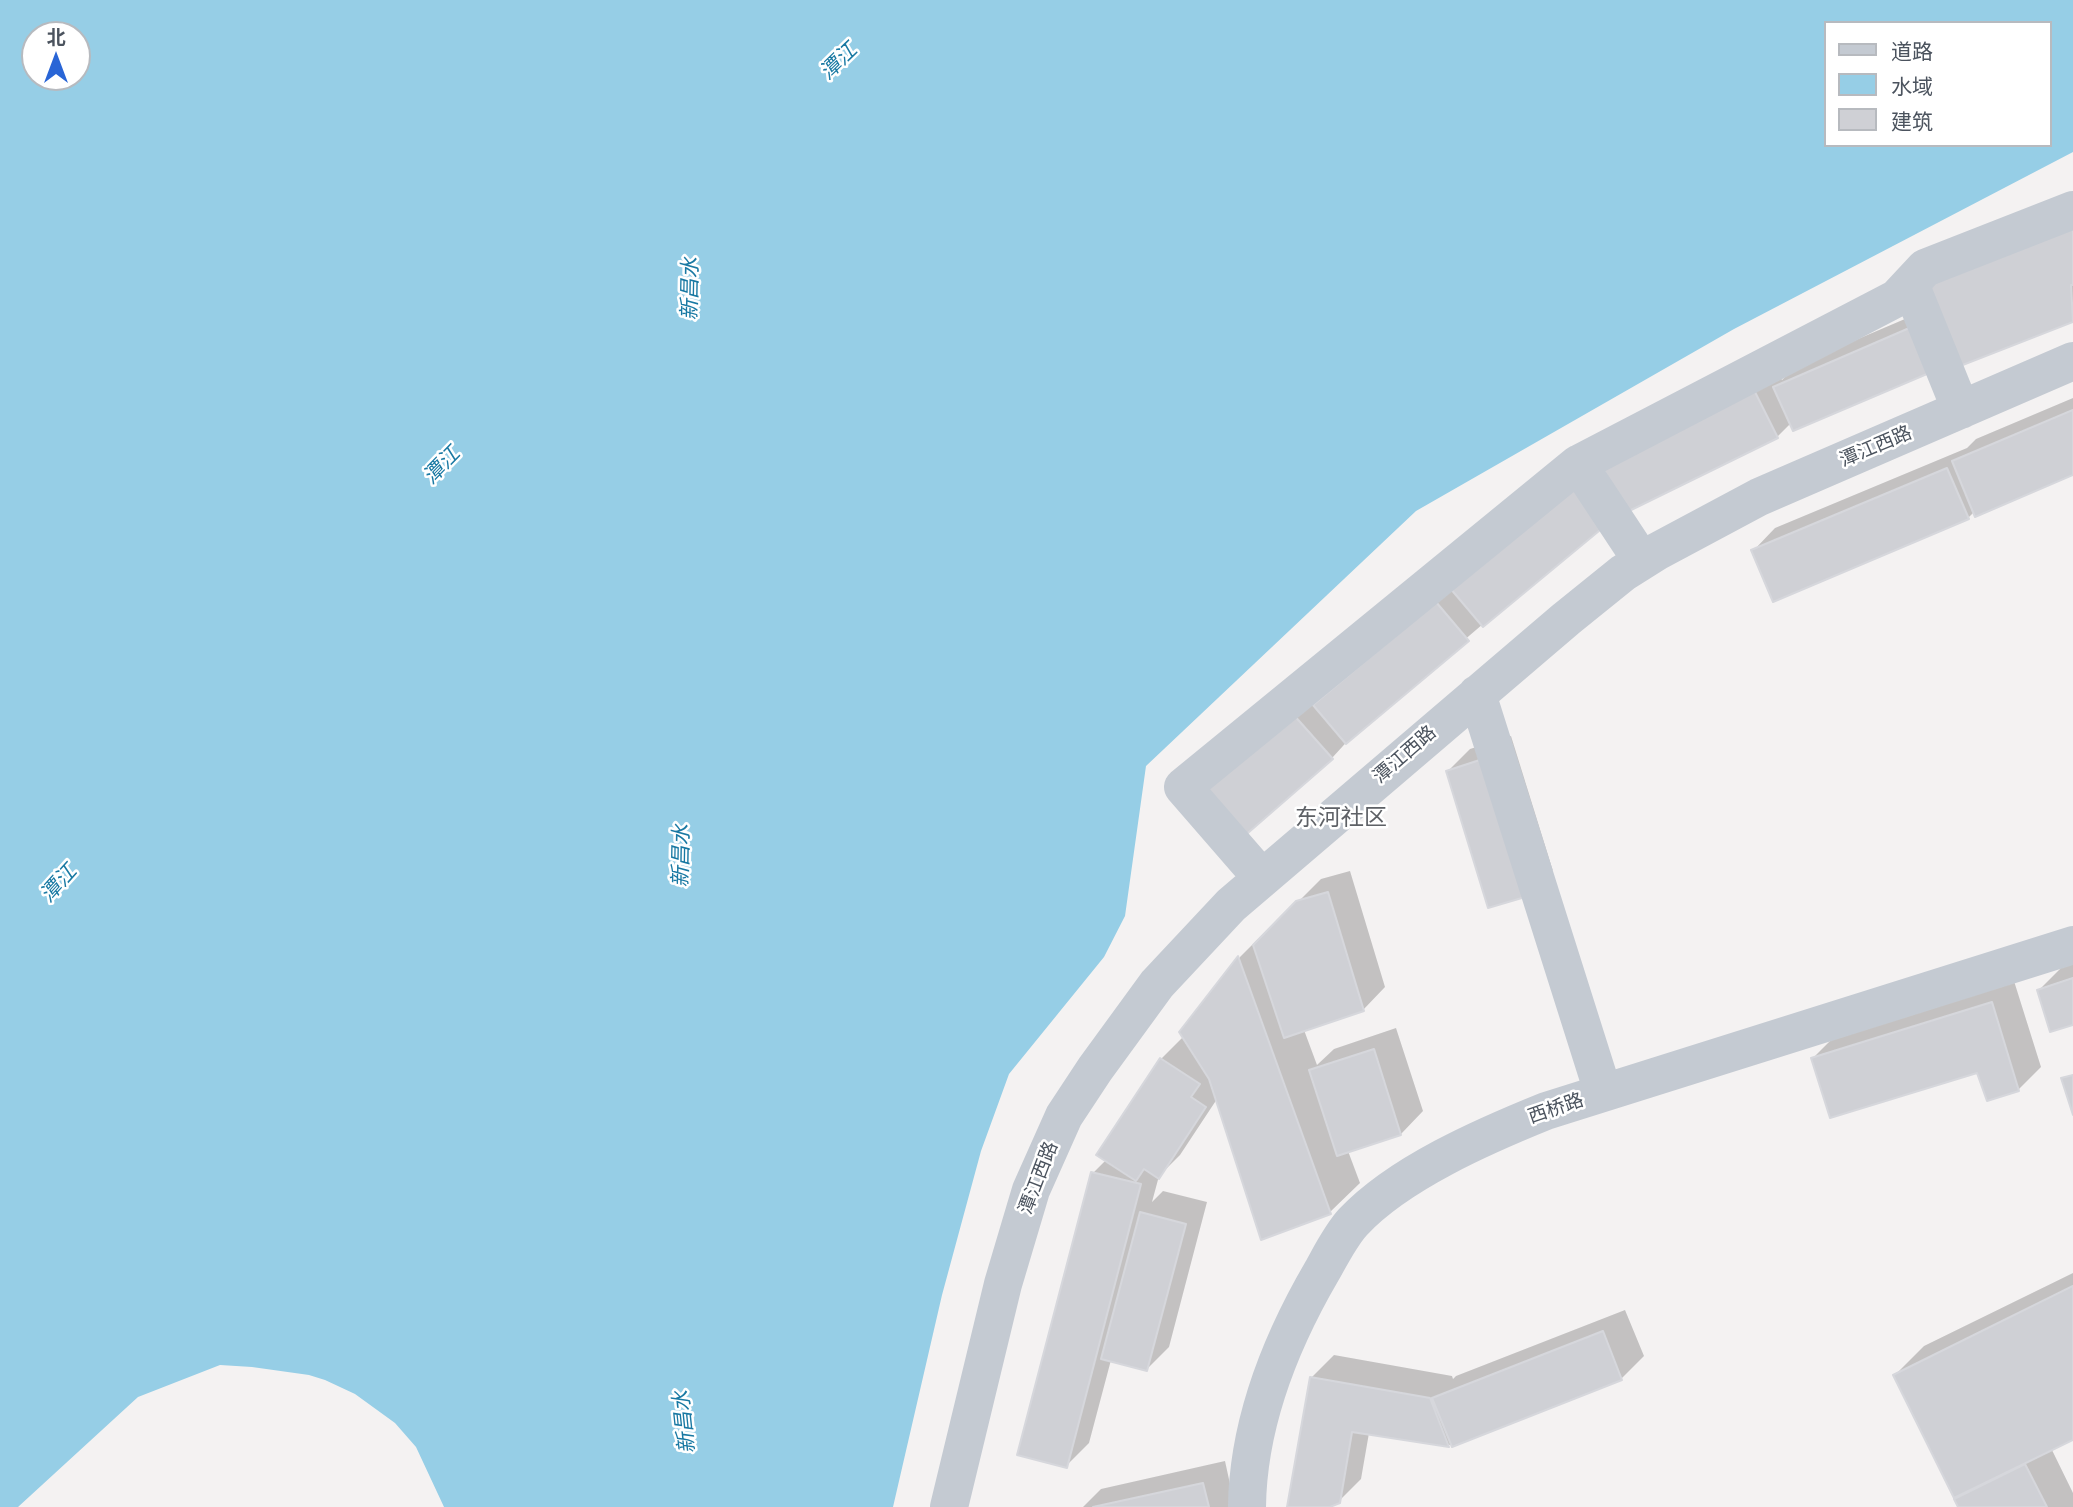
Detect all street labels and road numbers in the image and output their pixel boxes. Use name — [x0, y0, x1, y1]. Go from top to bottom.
street label: 潭江西路 — [1837, 422, 1915, 472]
street label: 潭江西路 — [1369, 721, 1441, 789]
street label: 西桥路 — [1525, 1089, 1587, 1129]
street label: 潭江西路 — [1015, 1138, 1063, 1218]

